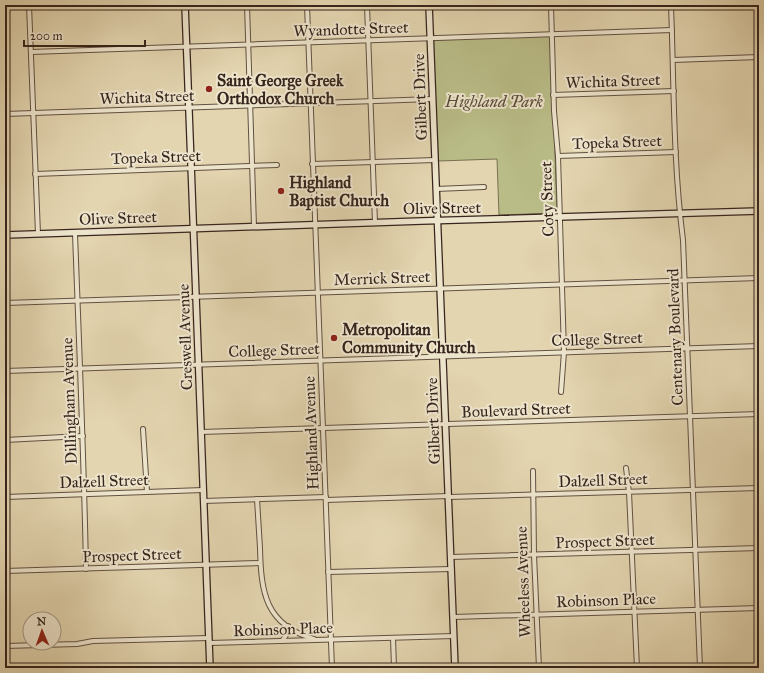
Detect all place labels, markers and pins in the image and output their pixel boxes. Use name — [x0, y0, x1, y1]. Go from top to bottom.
place label: Saint George Greek Orthodox Church — [217, 71, 344, 108]
marker: Saint George Greek Orthodox Church — [204, 84, 214, 94]
place label: Highland Baptist Church — [289, 173, 389, 211]
marker: Highland Baptist Church — [276, 186, 286, 196]
place label: Metropolitan Community Church — [342, 320, 476, 358]
marker: Metropolitan Community Church — [329, 333, 339, 343]

